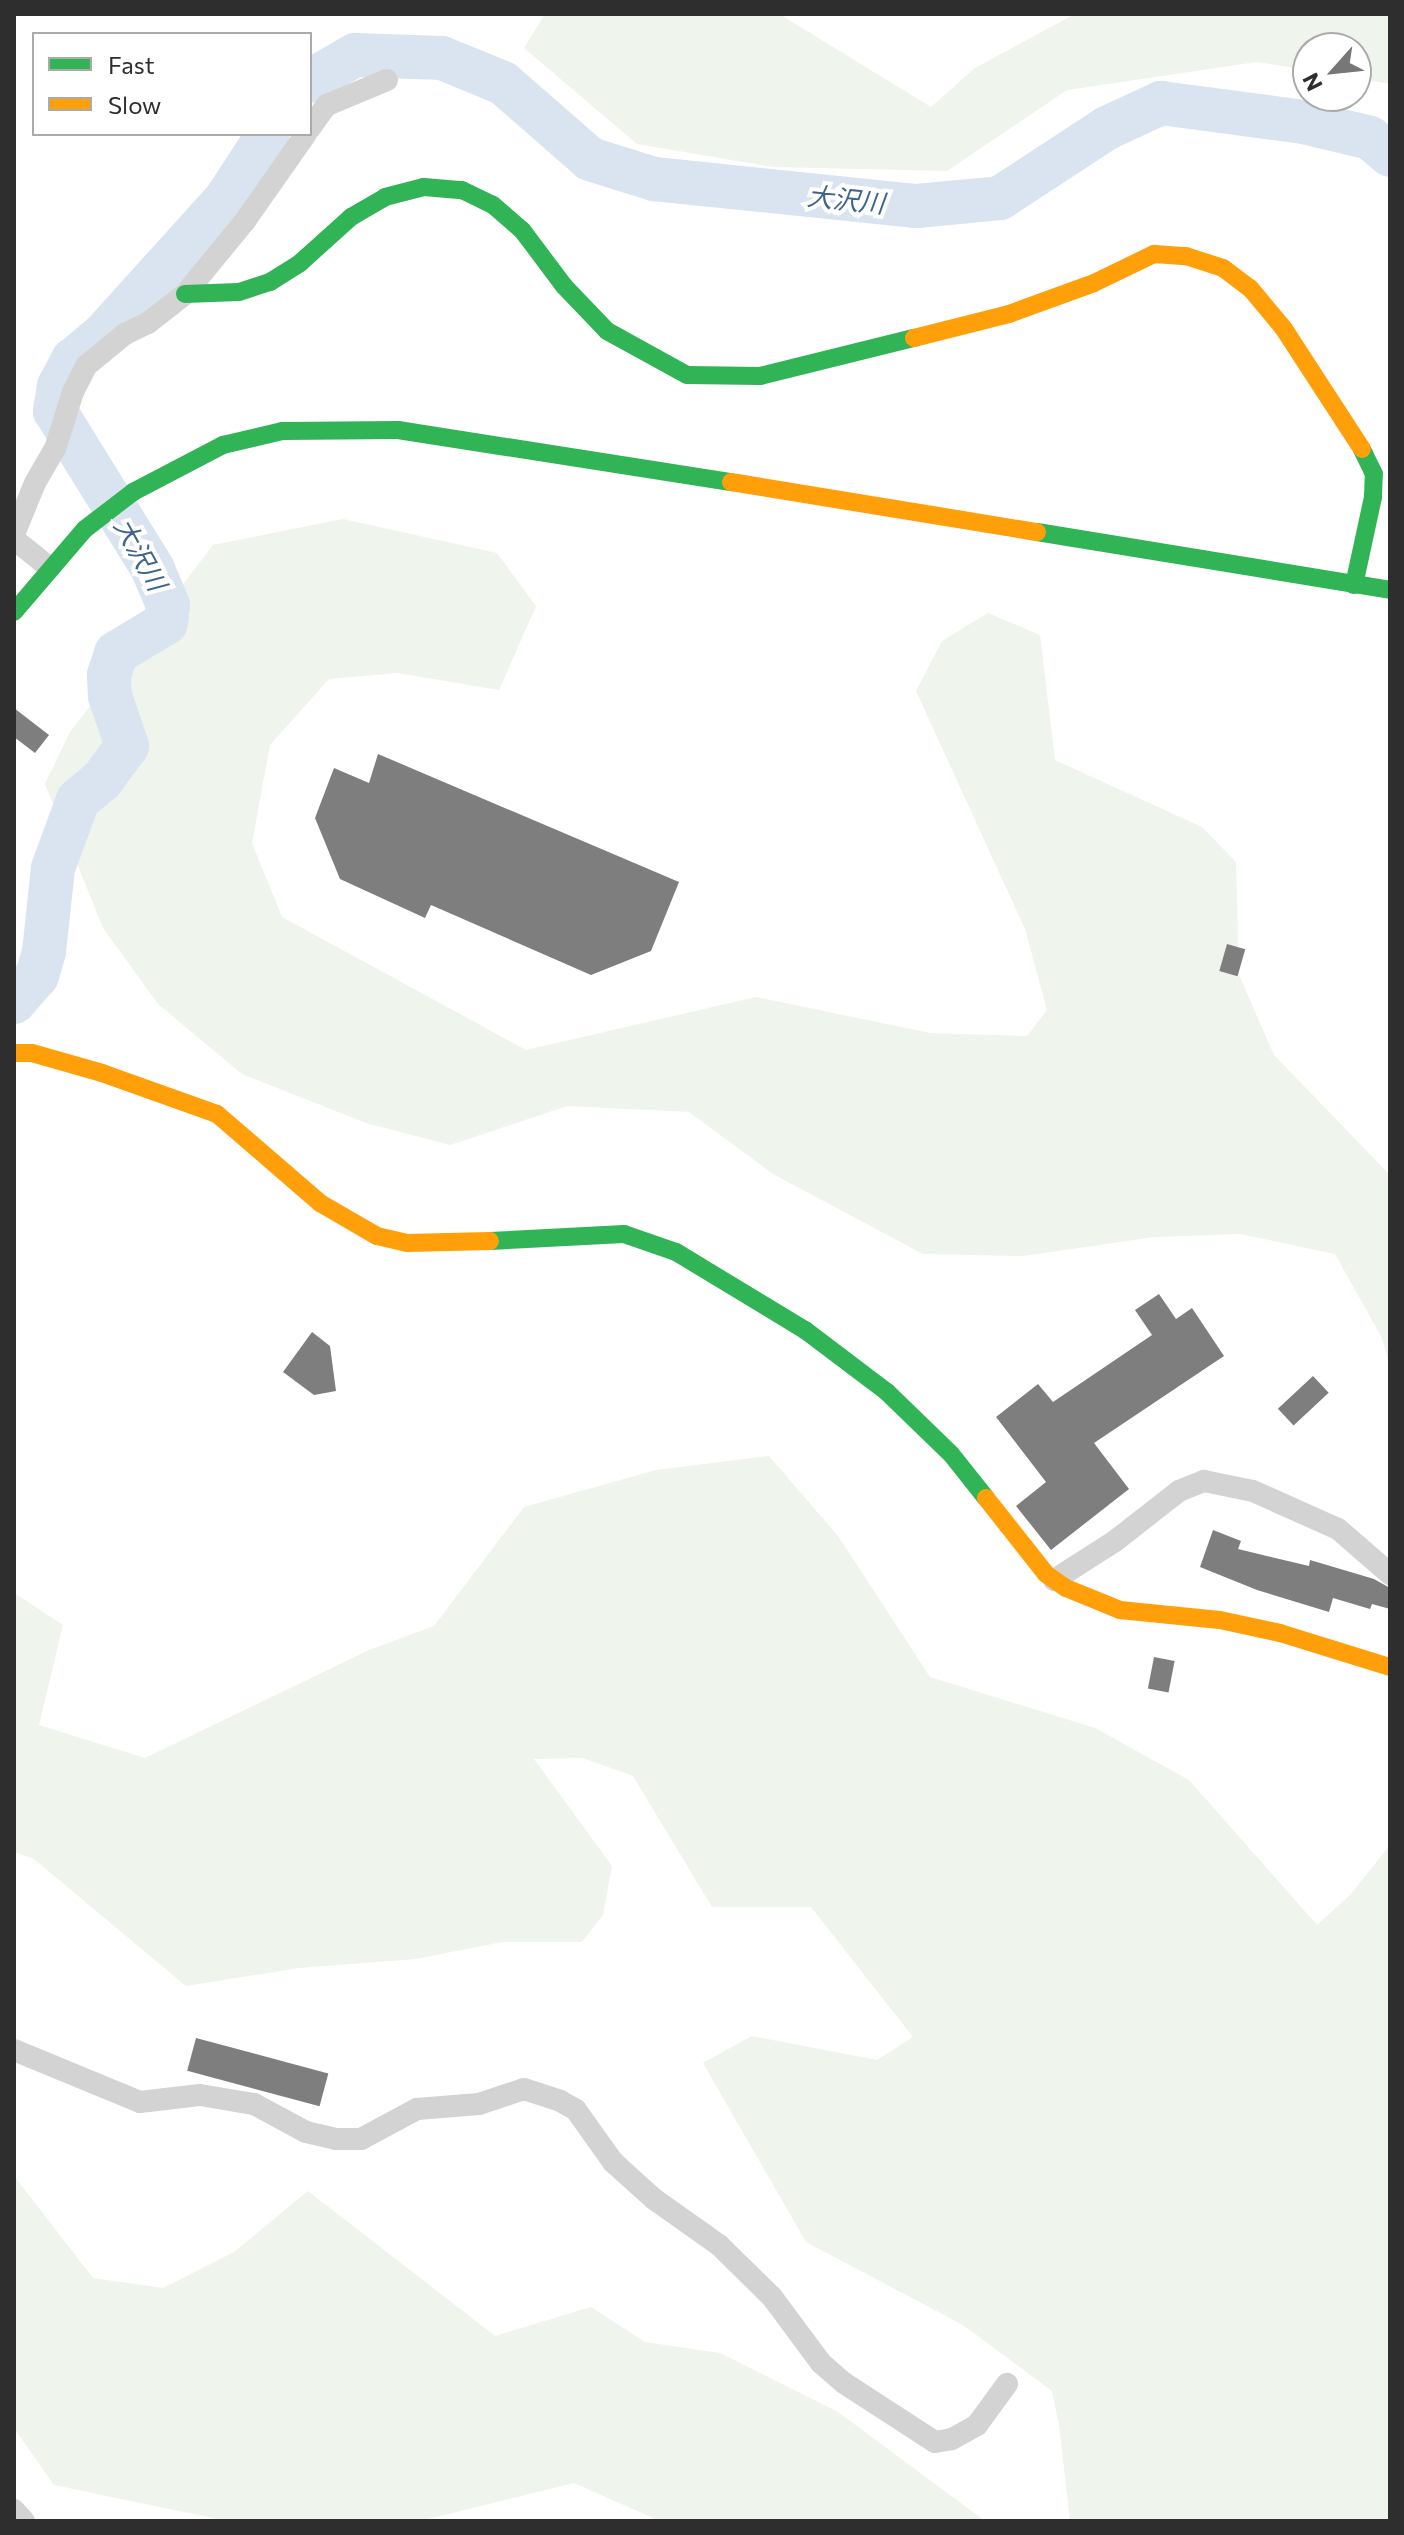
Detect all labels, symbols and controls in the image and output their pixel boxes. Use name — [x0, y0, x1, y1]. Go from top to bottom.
legend — [32, 32, 312, 136]
north arrow — [1292, 32, 1372, 112]
text: Fast — [108, 50, 155, 79]
text: N — [1296, 69, 1328, 96]
text: Slow — [108, 90, 161, 119]
water label: 大沢川 — [806, 179, 886, 219]
water label: 大沢川 — [108, 512, 174, 596]

